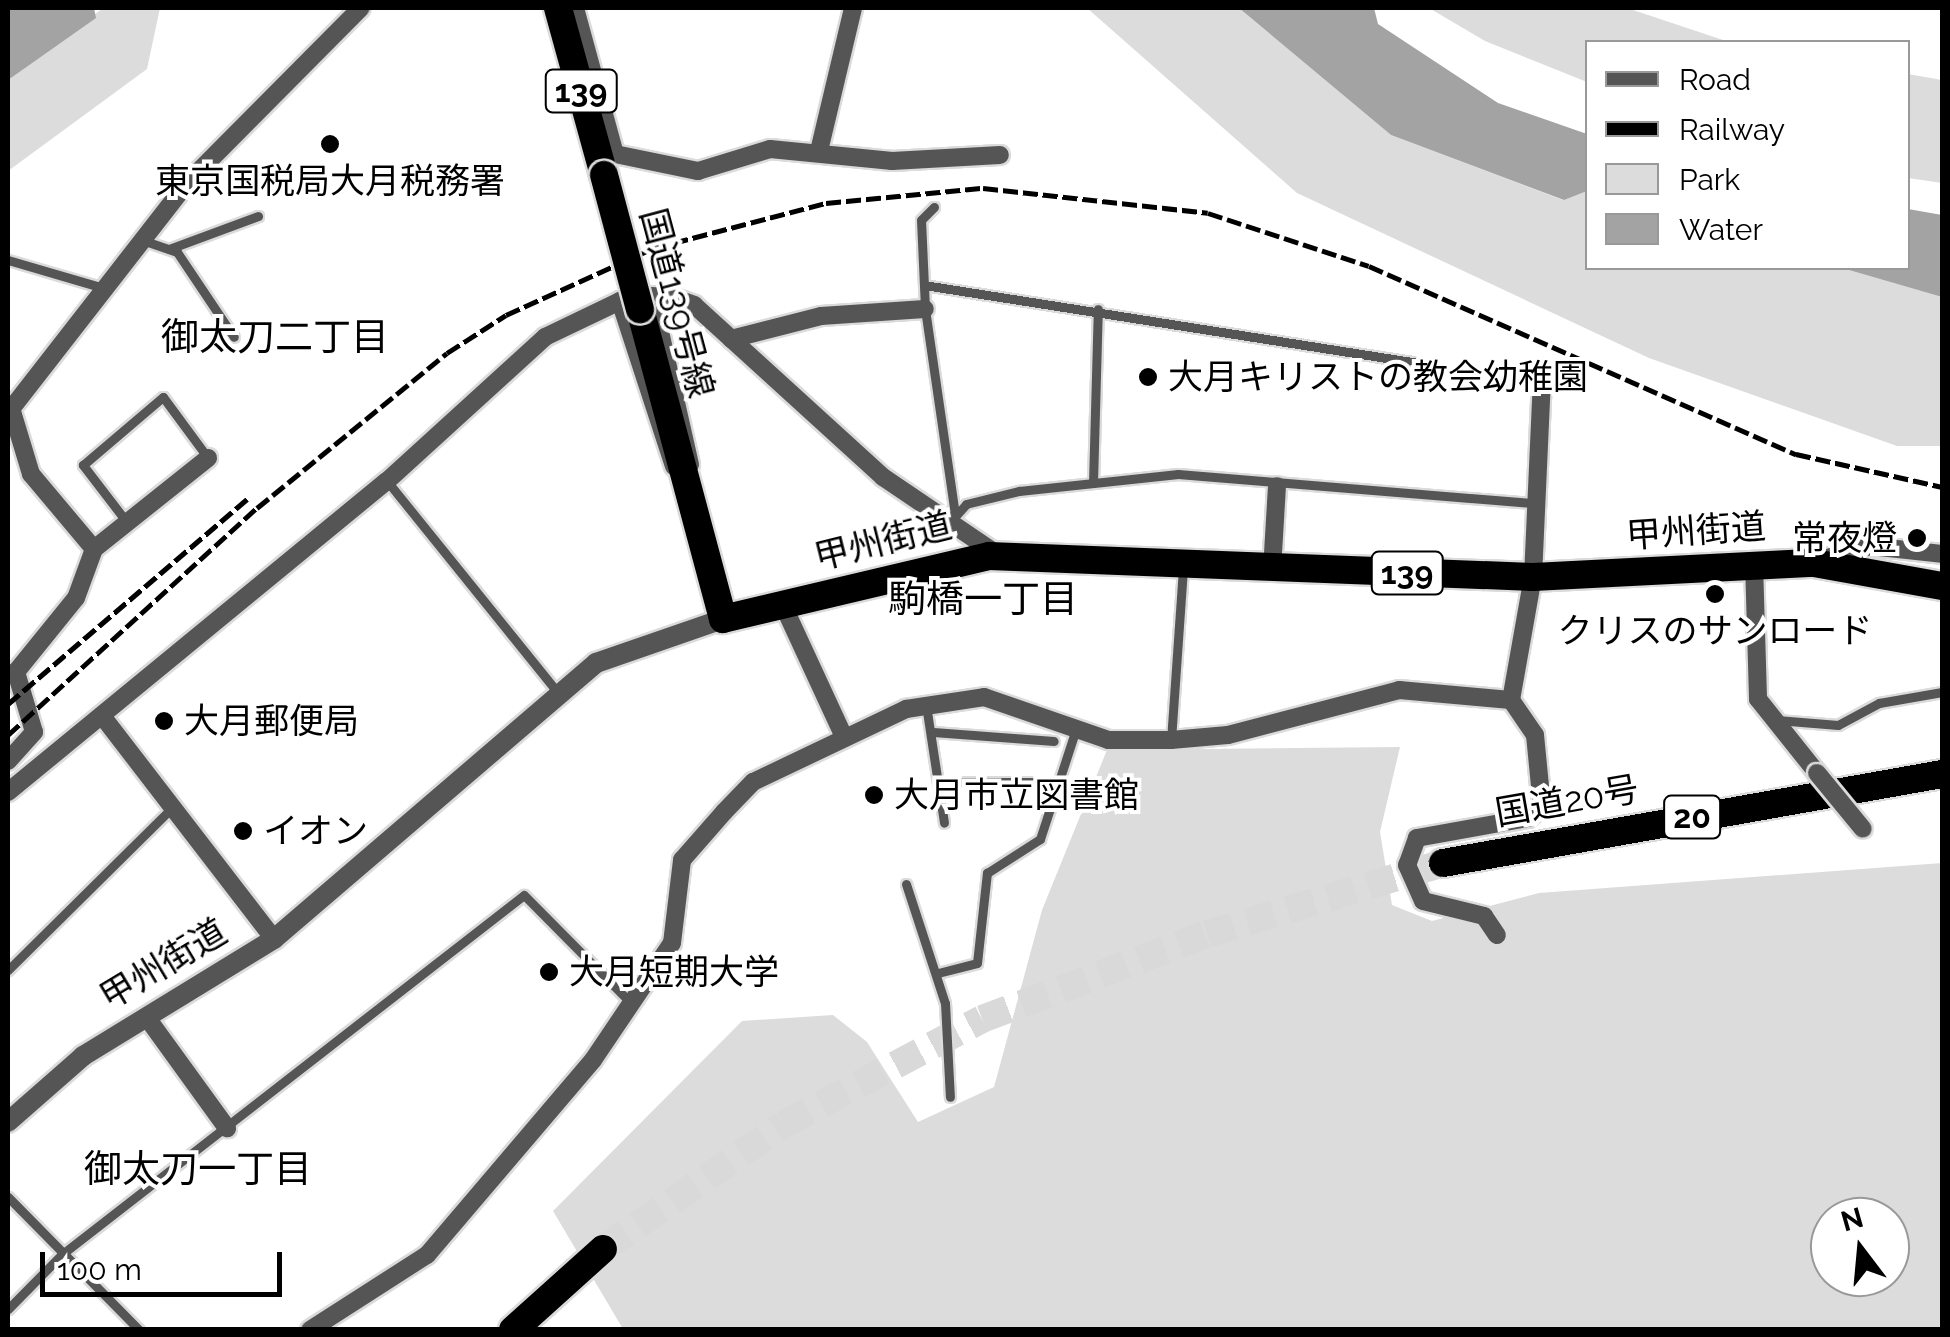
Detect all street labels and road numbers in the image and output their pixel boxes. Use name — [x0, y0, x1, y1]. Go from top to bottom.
road number: 139 — [544, 64, 618, 118]
street label: 国道139号線 — [632, 204, 722, 402]
street label: 甲州街道 — [810, 504, 956, 578]
street label: 甲州街道 — [1625, 505, 1767, 557]
road number: 139 — [1370, 546, 1444, 600]
street label: 国道20号 — [1492, 768, 1642, 834]
road number: 20 — [1662, 790, 1722, 844]
street label: 甲州街道 — [92, 910, 234, 1018]

